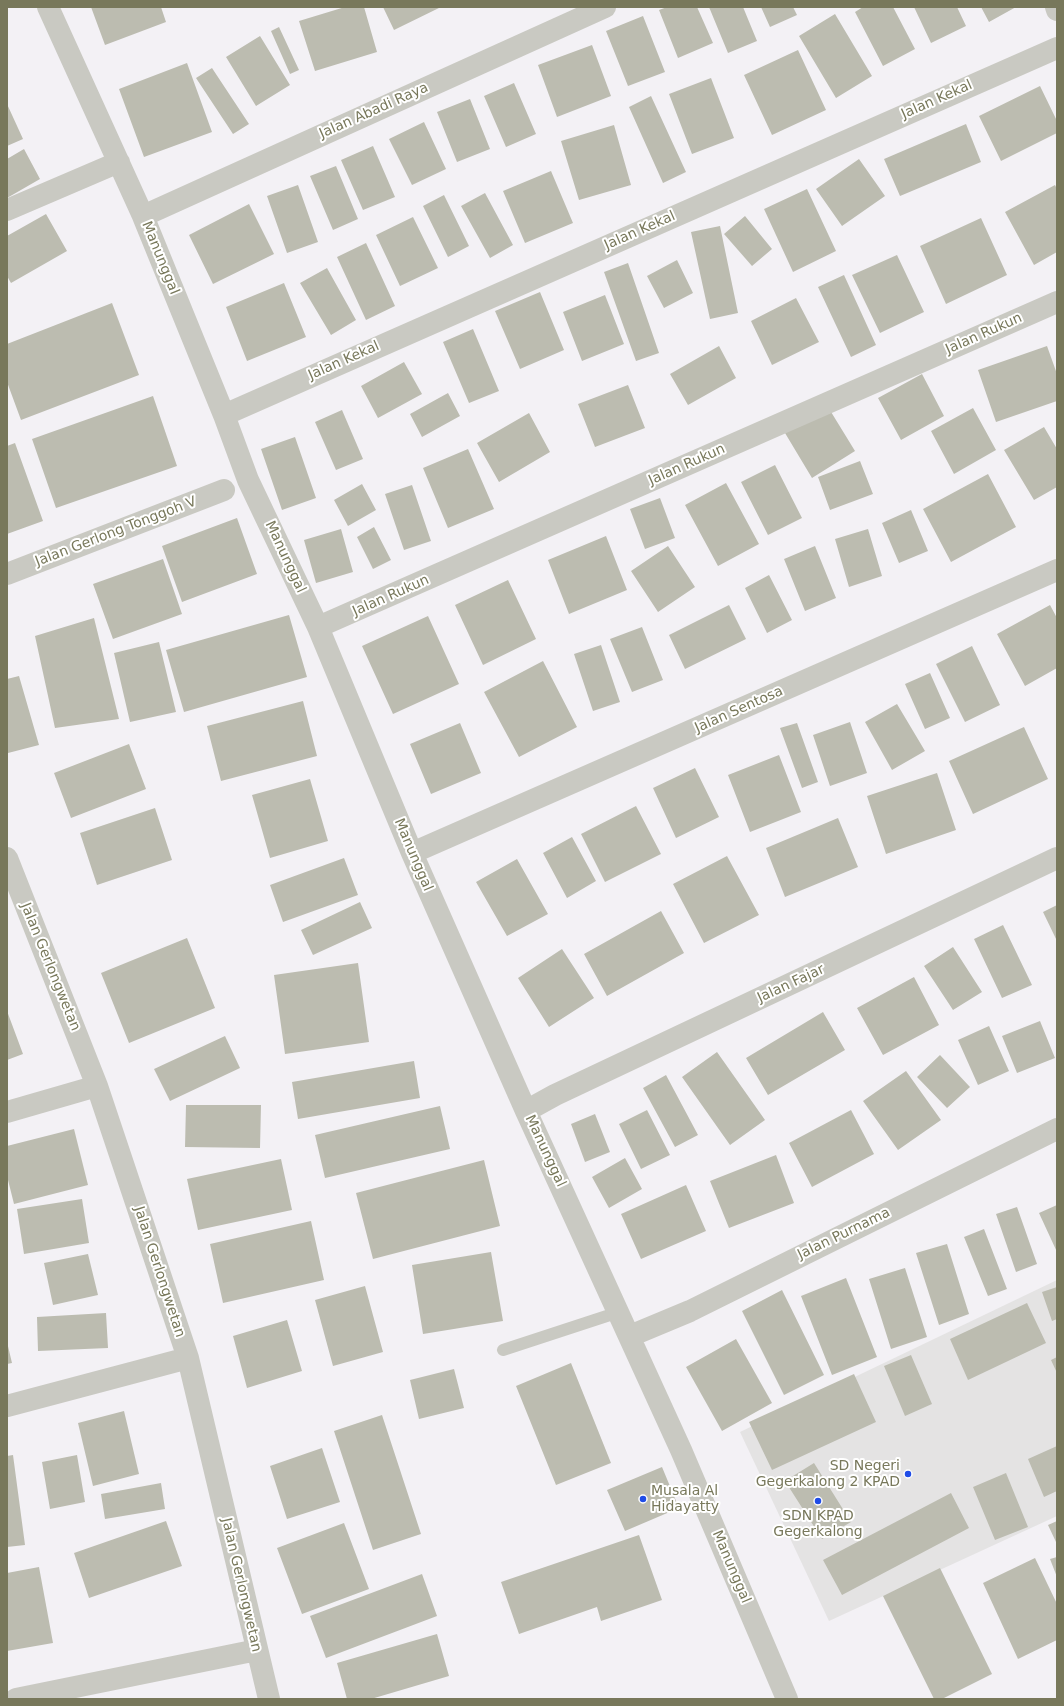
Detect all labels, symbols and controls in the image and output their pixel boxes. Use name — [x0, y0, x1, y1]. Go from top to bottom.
street label: Jalan Kekal — [899, 77, 975, 123]
street label: Jalan Abadi Raya — [317, 79, 431, 143]
street label: Jalan Kekal — [602, 208, 678, 254]
street label: Manunggal — [138, 219, 182, 297]
street label: Jalan Rukun — [943, 310, 1025, 358]
street label: Jalan Kekal — [306, 338, 382, 384]
street label: Jalan Rukun — [646, 441, 728, 489]
street label: Jalan Gerlong Tonggoh V — [33, 493, 199, 571]
street label: Manunggal — [261, 518, 309, 596]
street label: Jalan Rukun — [350, 572, 432, 620]
street label: Jalan Sentosa — [692, 683, 786, 737]
street label: Manunggal — [390, 816, 436, 894]
street label: Jalan Gerlongwetan — [17, 900, 83, 1034]
street label: Jalan Fajar — [755, 961, 827, 1007]
street label: Manunggal — [521, 1112, 569, 1190]
street label: Jalan Gerlongwetan — [130, 1204, 188, 1340]
street label: Jalan Purnama — [795, 1204, 893, 1264]
place label: SD Negeri Gegerkalong 2 KPAD — [756, 1458, 900, 1490]
marker: SD Negeri Gegerkalong 2 KPAD — [903, 1469, 913, 1479]
place label: Musala Al Hidayatty — [651, 1483, 719, 1516]
marker: Musala Al Hidayatty — [638, 1494, 648, 1504]
marker: SDN KPAD Gegerkalong — [813, 1496, 823, 1506]
place label: SDN KPAD Gegerkalong — [773, 1508, 863, 1540]
street label: Jalan Gerlongwetan — [217, 1516, 265, 1654]
street label: Manunggal — [708, 1528, 754, 1606]

